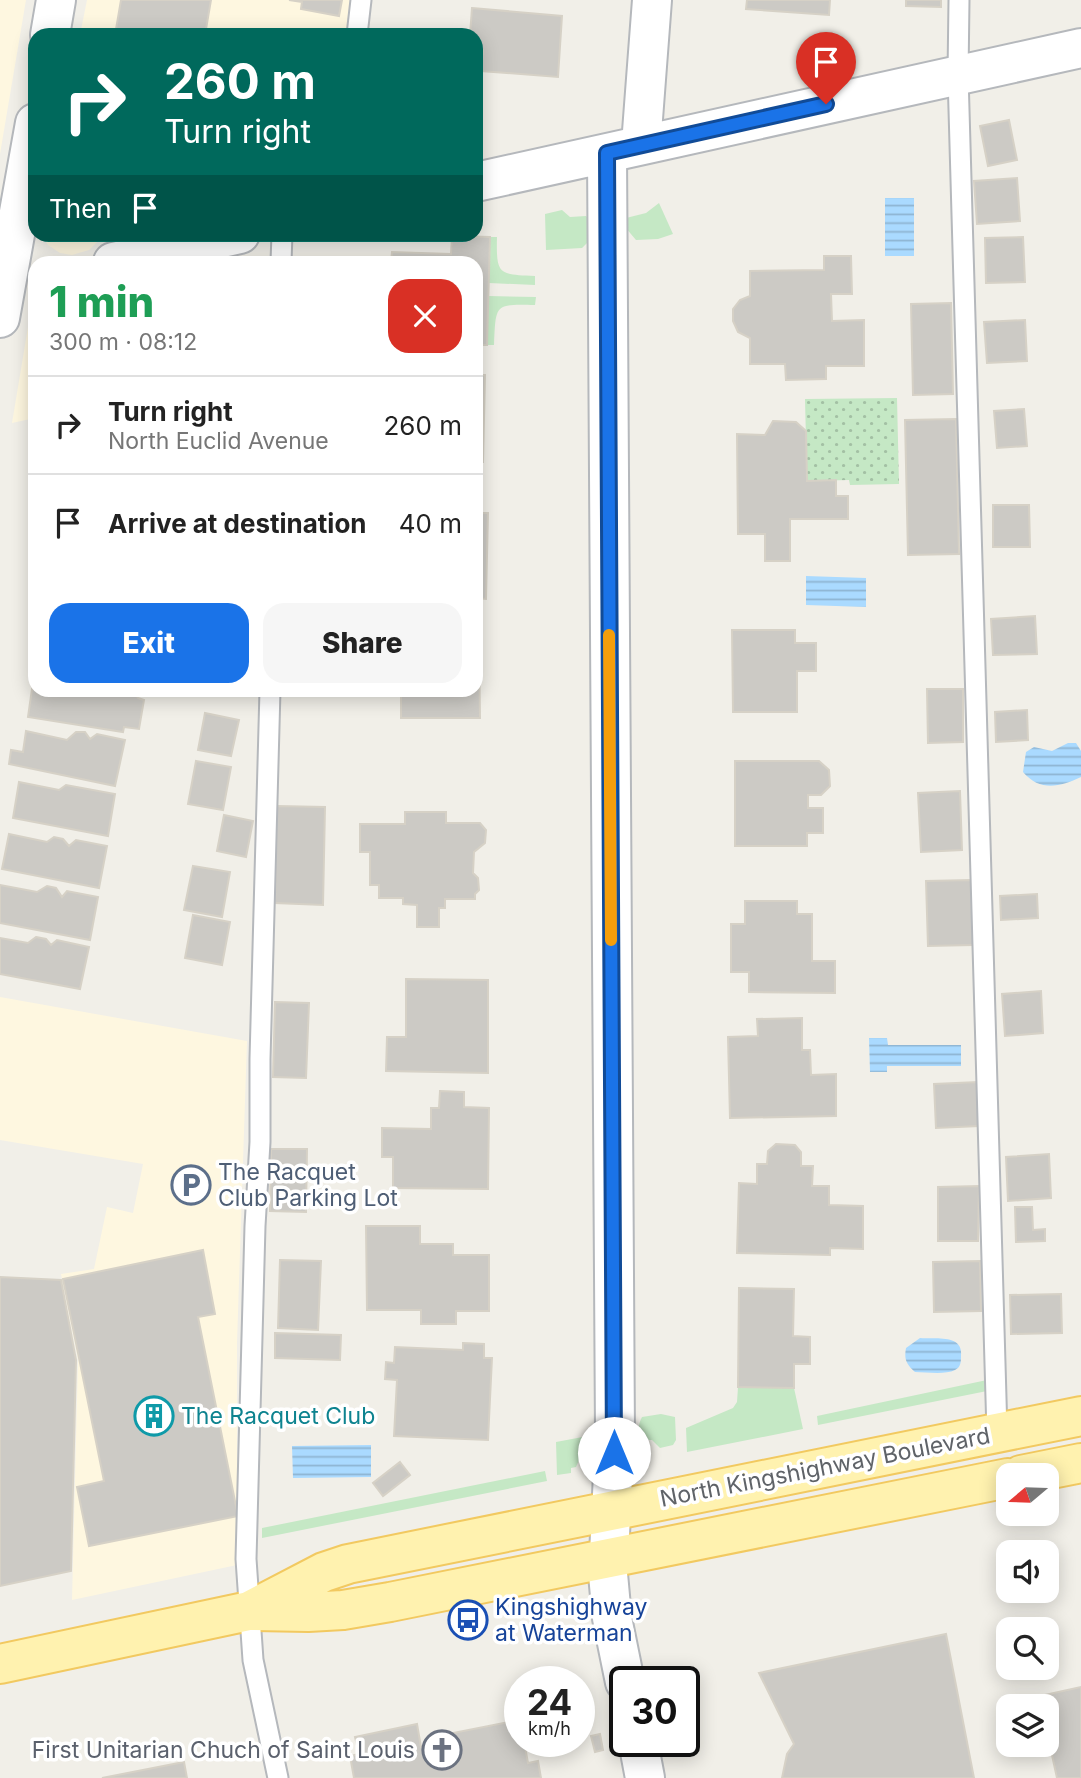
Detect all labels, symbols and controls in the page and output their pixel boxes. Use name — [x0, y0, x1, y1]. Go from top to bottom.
pin — [796, 32, 856, 104]
icon: arrive — [807, 43, 845, 81]
text: 260 m — [164, 52, 316, 111]
icon: right — [49, 56, 140, 147]
text: Turn right — [164, 112, 311, 151]
icon: arrive — [126, 189, 164, 227]
text: Then — [49, 193, 112, 224]
text: 1 min — [49, 276, 154, 327]
button: close — [388, 279, 462, 353]
text: 300 m · 08:12 — [49, 328, 197, 356]
text: Turn right — [108, 396, 233, 427]
icon: right — [49, 406, 87, 444]
text: 260 m — [384, 410, 462, 441]
text: North Euclid Avenue — [108, 427, 329, 455]
icon: arrive — [49, 504, 87, 542]
text: Arrive at destination — [108, 508, 367, 539]
text: 40 m — [399, 508, 462, 539]
button: Exit — [49, 603, 249, 683]
button: Share — [263, 603, 462, 683]
place label: The Racquet Club Parking Lot — [218, 1158, 398, 1212]
parking icon: The Racquet Club Parking Lot — [170, 1164, 212, 1206]
building icon: The Racquet Club — [133, 1395, 175, 1437]
place label: The Racquet Club — [181, 1402, 375, 1430]
position arrow — [577, 1416, 651, 1490]
street label: North Kingshighway Boulevard — [658, 1421, 992, 1513]
north arrow — [996, 1463, 1059, 1526]
map controls — [996, 1463, 1059, 1757]
button: sound — [996, 1540, 1059, 1603]
place label: Kingshighway at Waterman — [495, 1593, 647, 1647]
bus stop icon: Kingshighway at Waterman — [447, 1599, 489, 1641]
button: search — [996, 1617, 1059, 1680]
speed limit sign: 30 — [609, 1666, 700, 1757]
text: 24 — [527, 1681, 572, 1723]
button: layers — [996, 1694, 1059, 1757]
text: km/h — [528, 1718, 571, 1739]
church icon: First Unitarian Chuch of Saint Louis — [421, 1729, 463, 1771]
place label: First Unitarian Chuch of Saint Louis — [32, 1736, 415, 1764]

